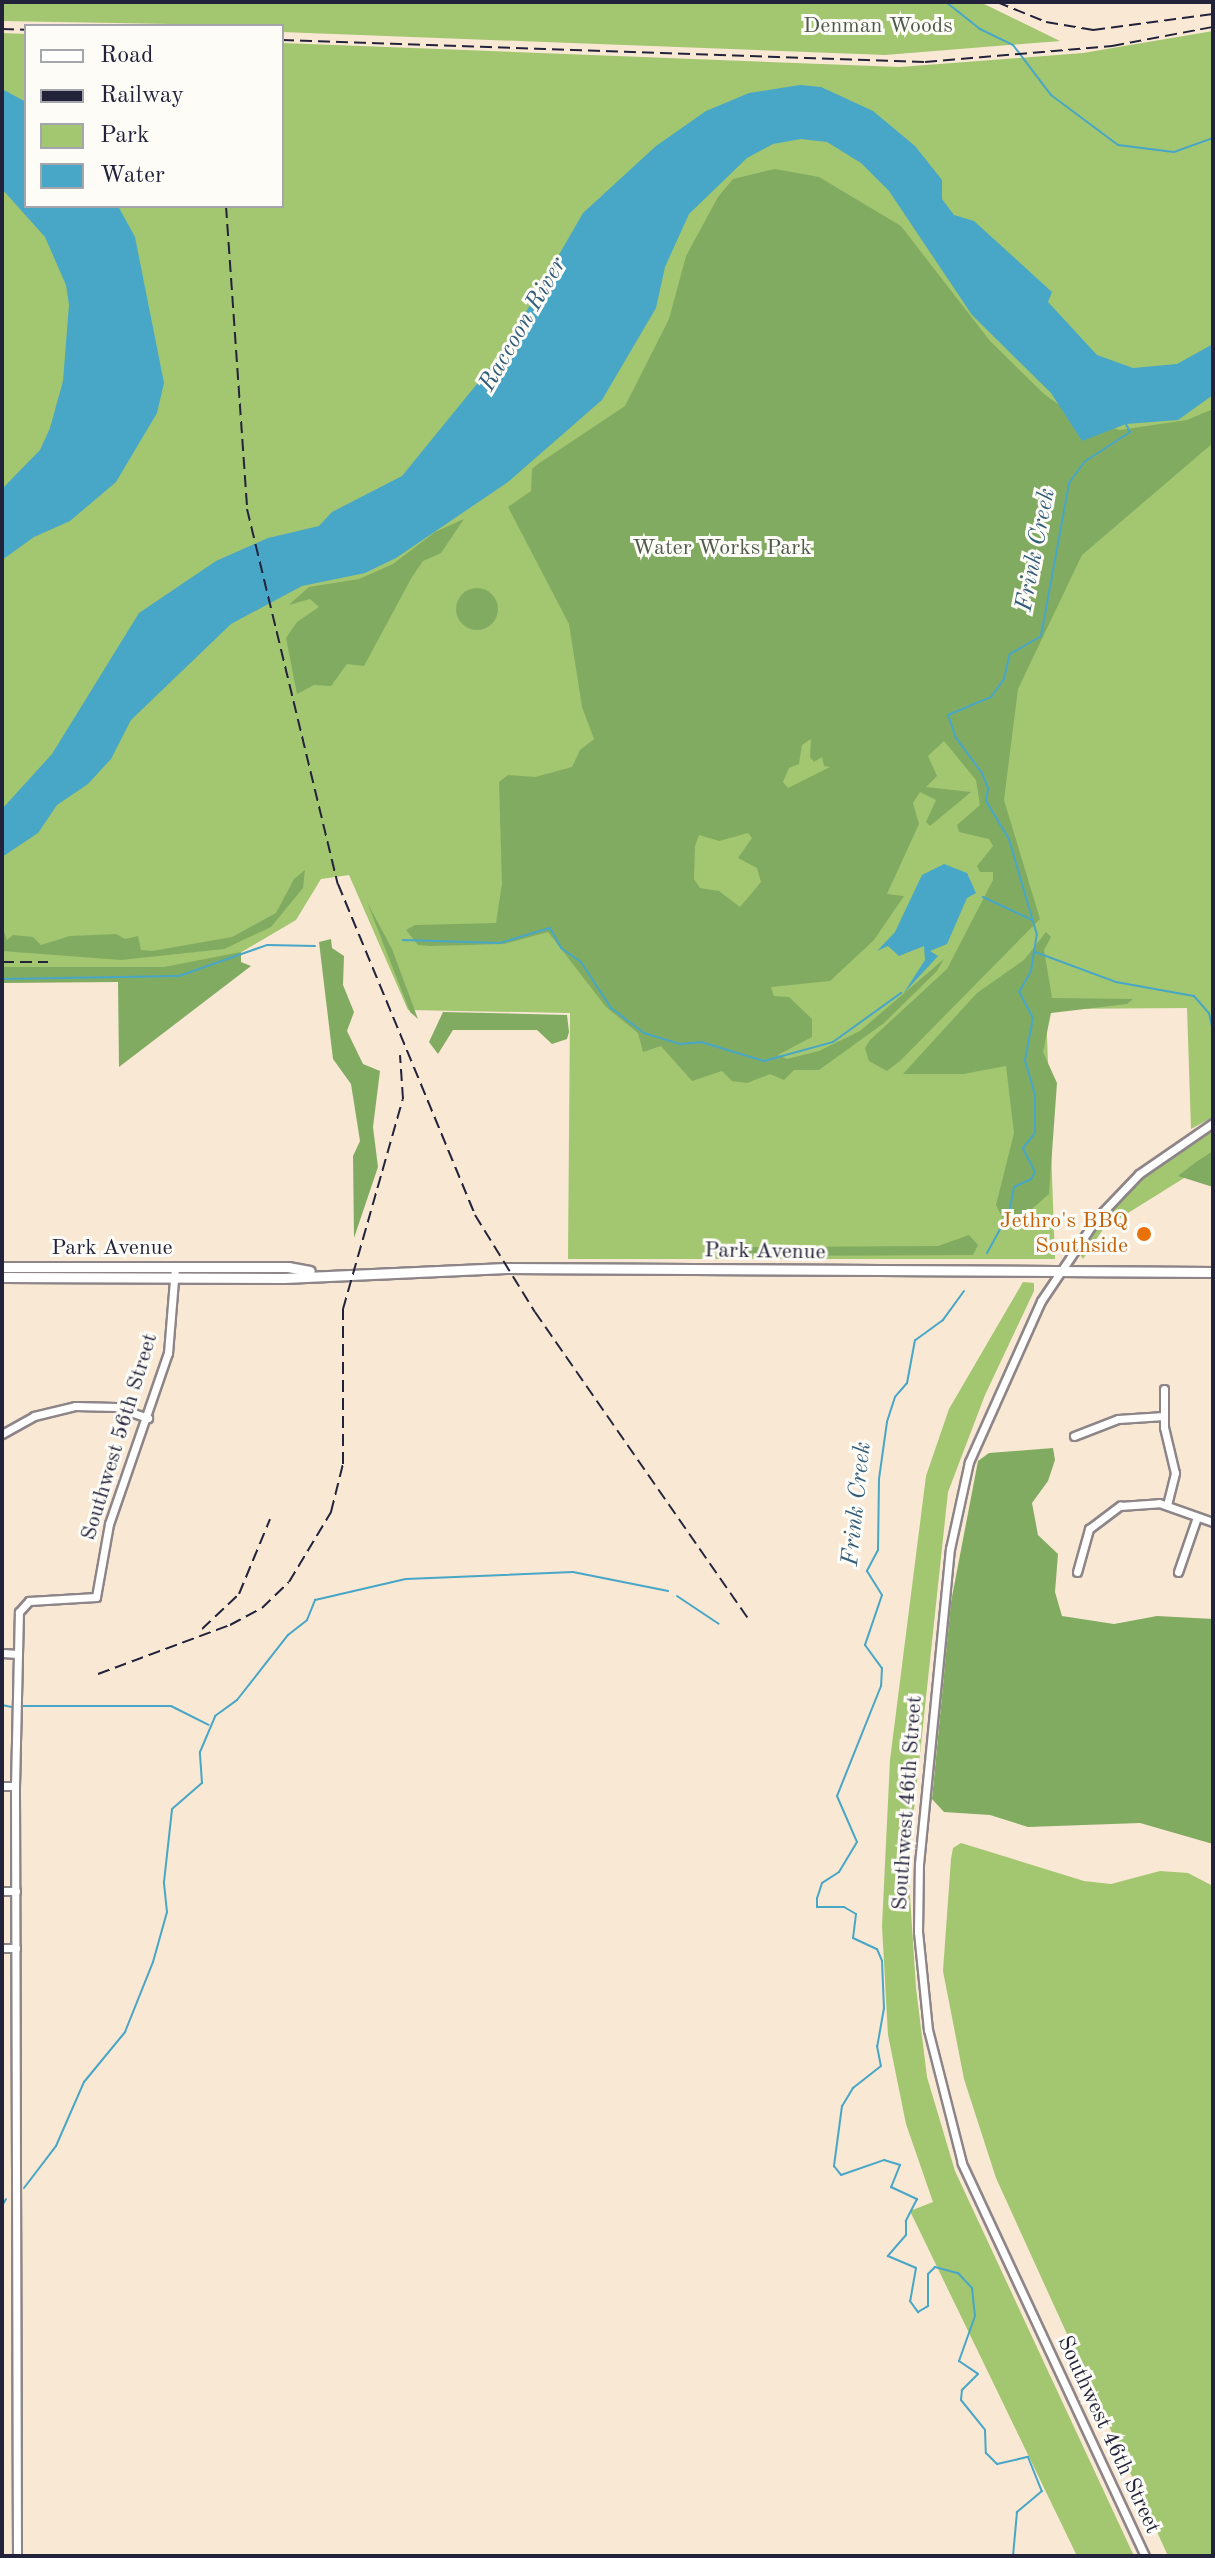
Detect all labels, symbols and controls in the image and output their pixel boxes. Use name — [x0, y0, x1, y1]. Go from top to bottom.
park label: Denman Woods — [803, 14, 953, 40]
legend — [24, 24, 284, 208]
text: Road — [100, 44, 153, 68]
text: Railway — [100, 84, 184, 108]
text: Park — [100, 124, 149, 148]
text: Water — [100, 164, 165, 188]
water label: Raccoon River — [474, 253, 574, 397]
water label: Frink Creek — [1011, 486, 1063, 614]
park label: Water Works Park — [632, 536, 812, 562]
place label: Jethro's BBQ Southside — [1000, 1208, 1128, 1260]
marker: Jethro's BBQ Southside — [1135, 1225, 1153, 1243]
street label: Park Avenue — [51, 1236, 173, 1262]
street label: Park Avenue — [704, 1238, 826, 1266]
street label: Southwest 56th Street — [76, 1330, 164, 1544]
water label: Frink Creek — [837, 1440, 879, 1568]
street label: Southwest 46th Street — [887, 1695, 929, 1911]
street label: Southwest 46th Street — [1051, 2332, 1165, 2538]

